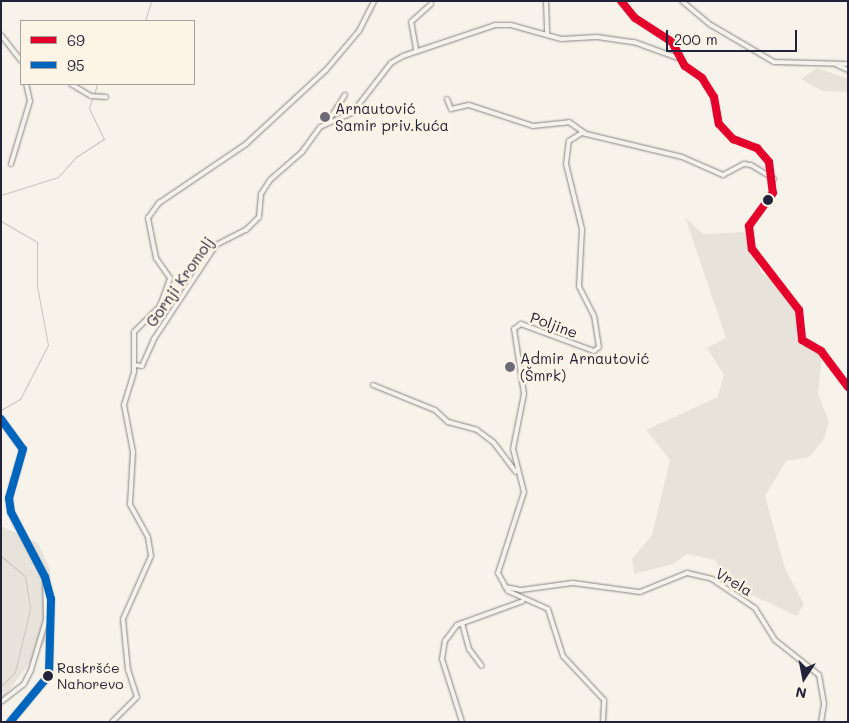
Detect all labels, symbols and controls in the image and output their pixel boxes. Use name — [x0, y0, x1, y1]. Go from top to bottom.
legend — [20, 20, 195, 85]
scale bar — [669, 20, 800, 52]
text: 200 m — [674, 29, 718, 49]
text: 69 — [67, 30, 85, 50]
text: 95 — [67, 55, 85, 75]
place label: Arnautović Samir priv.kuća — [335, 99, 449, 134]
marker: Arnautović Samir priv.kuća — [319, 111, 331, 123]
unlabelled marker — [763, 195, 773, 205]
street label: Gornji Kromolj — [142, 234, 218, 330]
street label: Poljine — [528, 308, 580, 342]
place label: Admir Arnautović (Šmrk) — [520, 349, 649, 384]
marker: Admir Arnautović (Šmrk) — [504, 361, 516, 373]
street label: Vrela — [712, 564, 756, 600]
north arrow — [779, 653, 829, 703]
place label: Raskršće Nahorevo — [57, 660, 124, 692]
marker: Raskršće Nahorevo — [43, 671, 53, 681]
text: N — [794, 683, 808, 704]

